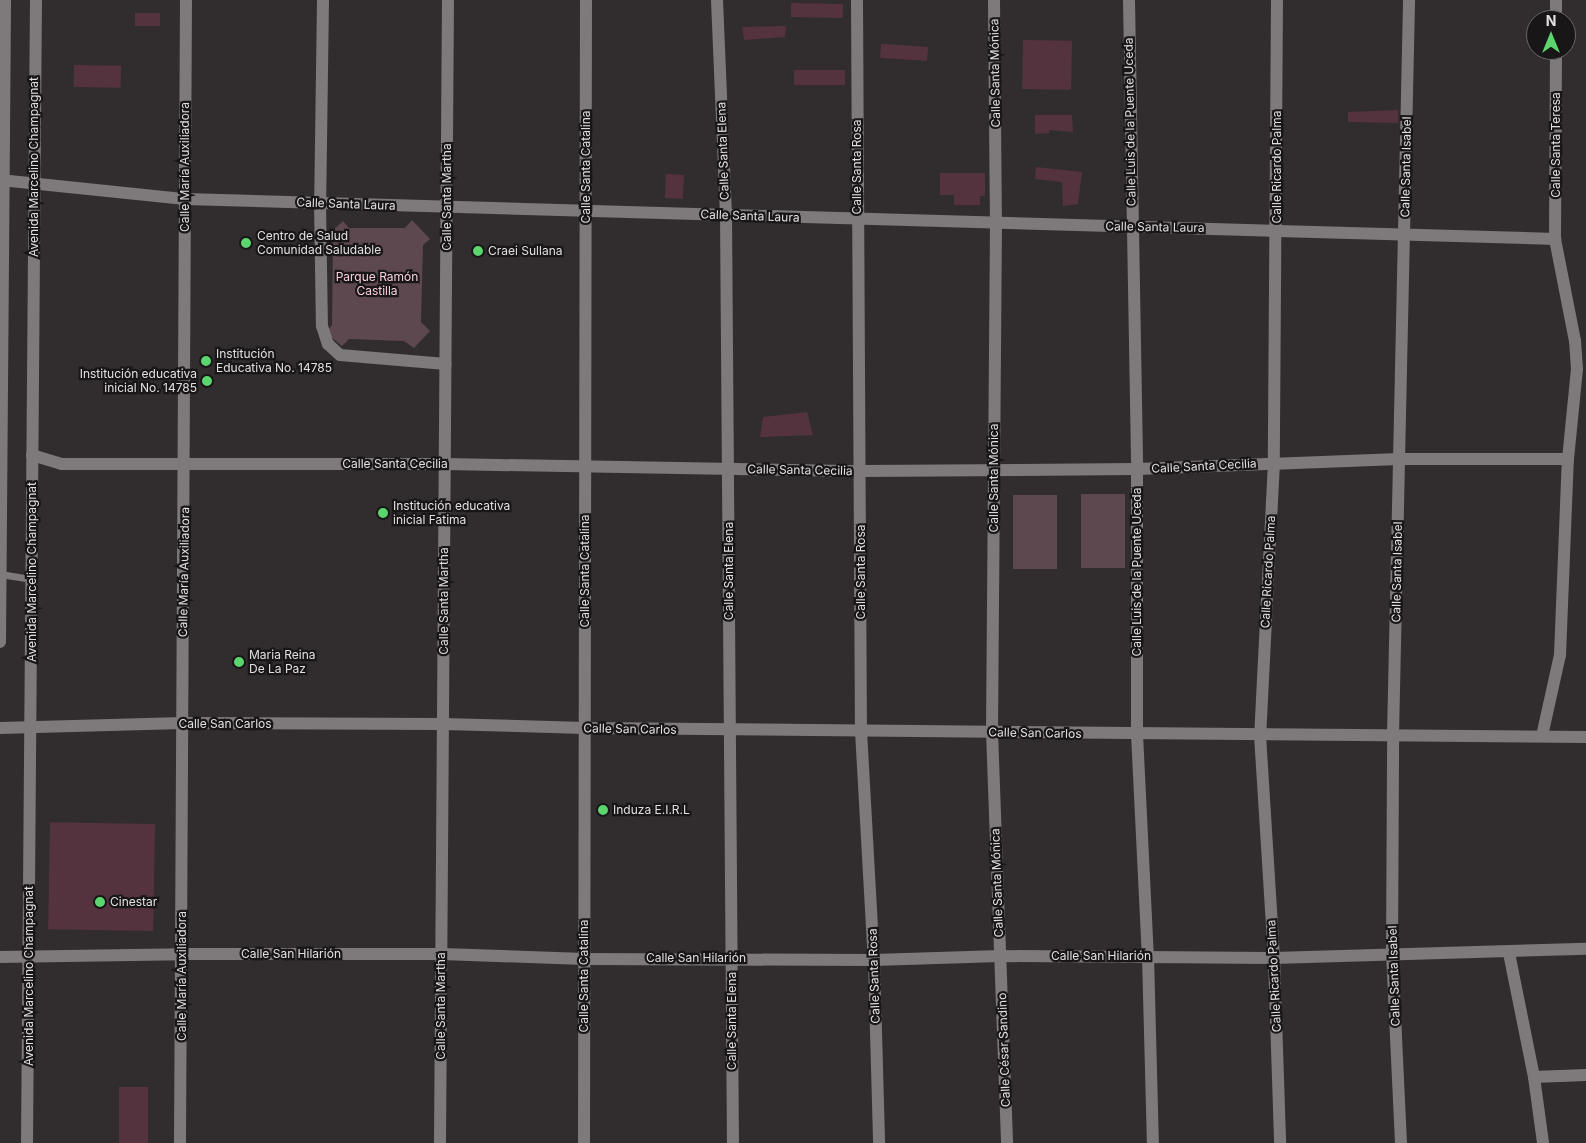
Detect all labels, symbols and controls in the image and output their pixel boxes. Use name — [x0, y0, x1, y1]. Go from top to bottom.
north arrow — [1526, 10, 1576, 60]
text: N — [1546, 12, 1556, 29]
street label: Calle Santa Mónica — [987, 18, 1003, 128]
street label: Calle Luis de la Puente Uceda — [1121, 37, 1139, 207]
street label: Avenida Marcelino Champagnat — [27, 77, 41, 257]
street label: Calle Santa Teresa — [1549, 92, 1563, 198]
street label: Calle María Auxiliadora — [178, 102, 192, 232]
street label: Calle Santa Elena — [714, 102, 732, 200]
street label: Calle Santa Catalina — [579, 110, 593, 224]
street label: Calle Ricardo Palma — [1270, 111, 1284, 223]
street label: Calle Santa Isabel — [1398, 116, 1414, 218]
street label: Calle Santa Rosa — [850, 119, 864, 215]
street label: Calle Santa Martha — [440, 143, 454, 251]
street label: Calle Santa Laura — [296, 195, 396, 213]
street label: Calle Santa Laura — [700, 207, 800, 225]
street label: Calle Santa Laura — [1105, 219, 1205, 235]
place label: Centro de Salud Comunidad Saludable — [257, 229, 381, 257]
marker: Centro de Salud Comunidad Saludable — [239, 236, 253, 250]
place label: Craei Sullana — [488, 244, 562, 258]
marker: Craei Sullana — [472, 245, 484, 257]
park label: Parque Ramón Castilla — [336, 270, 418, 298]
place label: Institución Educativa No. 14785 — [216, 347, 332, 375]
marker: Institución Educativa No. 14785 — [200, 355, 212, 367]
place label: Institución educativa inicial No. 14785 — [80, 367, 197, 395]
marker: Institución educativa inicial No. 14785 — [201, 375, 213, 387]
street label: Calle Santa Mónica — [987, 423, 1001, 533]
street label: Calle Santa Cecilia — [1151, 456, 1257, 476]
street label: Calle Santa Cecilia — [342, 457, 448, 471]
street label: Calle Santa Cecilia — [747, 462, 853, 478]
street label: Avenida Marcelino Champagnat — [25, 482, 39, 662]
street label: Calle Luis de la Puente Uceda — [1130, 488, 1144, 656]
place label: Institución educativa inicial Fatima — [393, 499, 510, 527]
street label: Calle María Auxiliadora — [176, 507, 192, 637]
marker: Institución educativa inicial Fatima — [377, 507, 389, 519]
street label: Calle Santa Catalina — [578, 514, 592, 628]
street label: Calle Ricardo Palma — [1258, 515, 1278, 629]
street label: Calle Santa Isabel — [1389, 521, 1405, 623]
street label: Calle Santa Elena — [722, 522, 736, 620]
street label: Calle Santa Rosa — [854, 524, 868, 620]
street label: Calle Santa Martha — [437, 547, 451, 655]
place label: Maria Reina De La Paz — [249, 648, 316, 676]
marker: Maria Reina De La Paz — [233, 656, 245, 668]
street label: Calle San Carlos — [178, 717, 272, 731]
street label: Calle San Carlos — [583, 721, 677, 737]
street label: Calle San Carlos — [988, 725, 1082, 741]
place label: Induza E.I.R.L — [613, 803, 690, 817]
marker: Induza E.I.R.L — [597, 804, 609, 816]
street label: Calle Santa Mónica — [988, 828, 1006, 938]
street label: Avenida Marcelino Champagnat — [22, 886, 36, 1066]
place label: Cinestar — [110, 895, 157, 909]
marker: Cinestar — [94, 896, 106, 908]
street label: Calle María Auxiliadora — [175, 911, 189, 1041]
street label: Calle Santa Catalina — [577, 919, 591, 1033]
street label: Calle Ricardo Palma — [1264, 919, 1284, 1033]
street label: Calle Santa Isabel — [1385, 925, 1403, 1027]
street label: Calle Santa Rosa — [865, 928, 883, 1024]
street label: Calle San Hilarión — [241, 947, 341, 961]
street label: Calle San Hilarión — [1051, 949, 1151, 963]
street label: Calle San Hilarión — [646, 951, 746, 965]
street label: Calle Santa Martha — [434, 952, 448, 1060]
street label: Calle Santa Elena — [725, 972, 739, 1070]
street label: Calle César Sandino — [995, 993, 1013, 1107]

